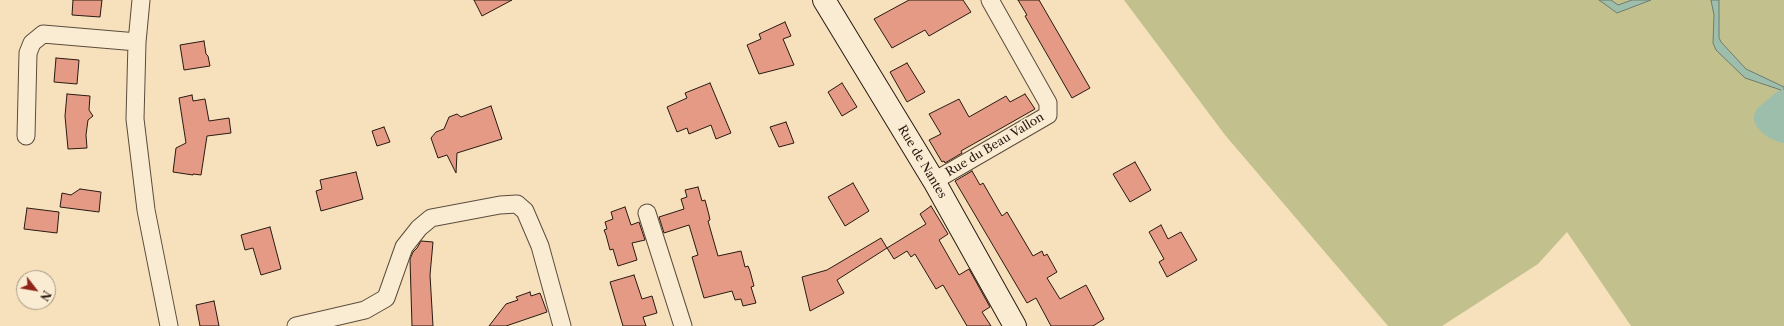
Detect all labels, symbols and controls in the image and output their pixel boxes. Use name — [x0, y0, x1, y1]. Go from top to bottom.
street label: Rue du Beau Vallon — [943, 110, 1047, 180]
street label: Rue de Nantes — [894, 123, 950, 201]
north arrow — [16, 270, 56, 310]
text: N — [37, 288, 54, 303]

